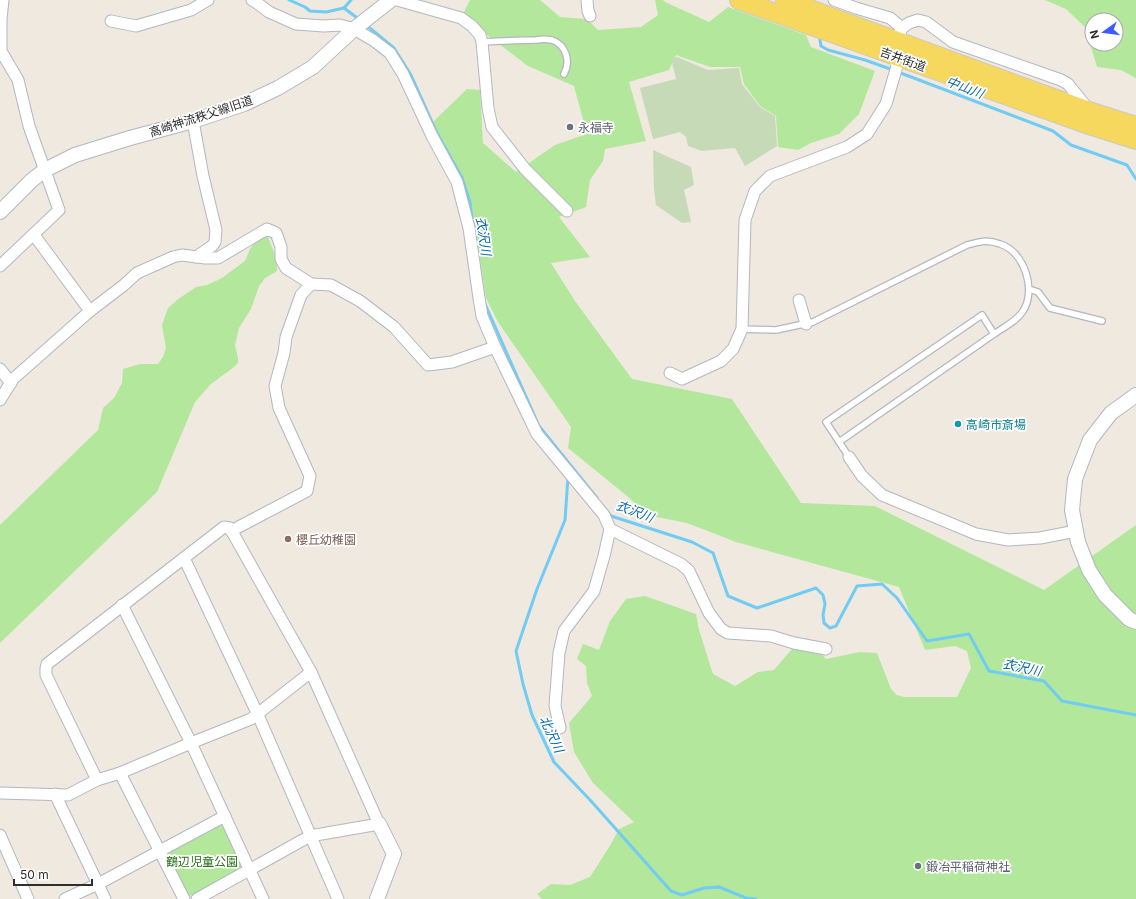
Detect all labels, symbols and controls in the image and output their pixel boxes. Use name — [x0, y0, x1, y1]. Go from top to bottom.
north arrow — [1084, 12, 1124, 52]
text: N — [1086, 29, 1102, 40]
street label: 吉井街道 — [878, 44, 928, 74]
water label: 中山川 — [944, 73, 988, 102]
street label: 高崎神流秩父線旧道 — [147, 92, 255, 140]
place label: 永福寺 — [578, 120, 614, 135]
marker: 永福寺 — [565, 122, 575, 132]
water label: 衣沢川 — [473, 216, 495, 258]
place label: 高崎市斎場 — [966, 417, 1026, 432]
marker: 高崎市斎場 — [953, 419, 963, 429]
water label: 衣沢川 — [614, 497, 658, 526]
place label: 櫻丘幼稚園 — [296, 532, 356, 547]
marker: 櫻丘幼稚園 — [283, 534, 293, 544]
water label: 衣沢川 — [1001, 655, 1045, 679]
water label: 北沢川 — [537, 713, 568, 757]
park label: 鶴辺児童公園 — [166, 854, 238, 869]
place label: 鍛冶平稲荷神社 — [926, 859, 1010, 874]
scale bar — [14, 861, 92, 887]
marker: 鍛冶平稲荷神社 — [913, 861, 923, 871]
text: 50 m — [20, 867, 49, 882]

